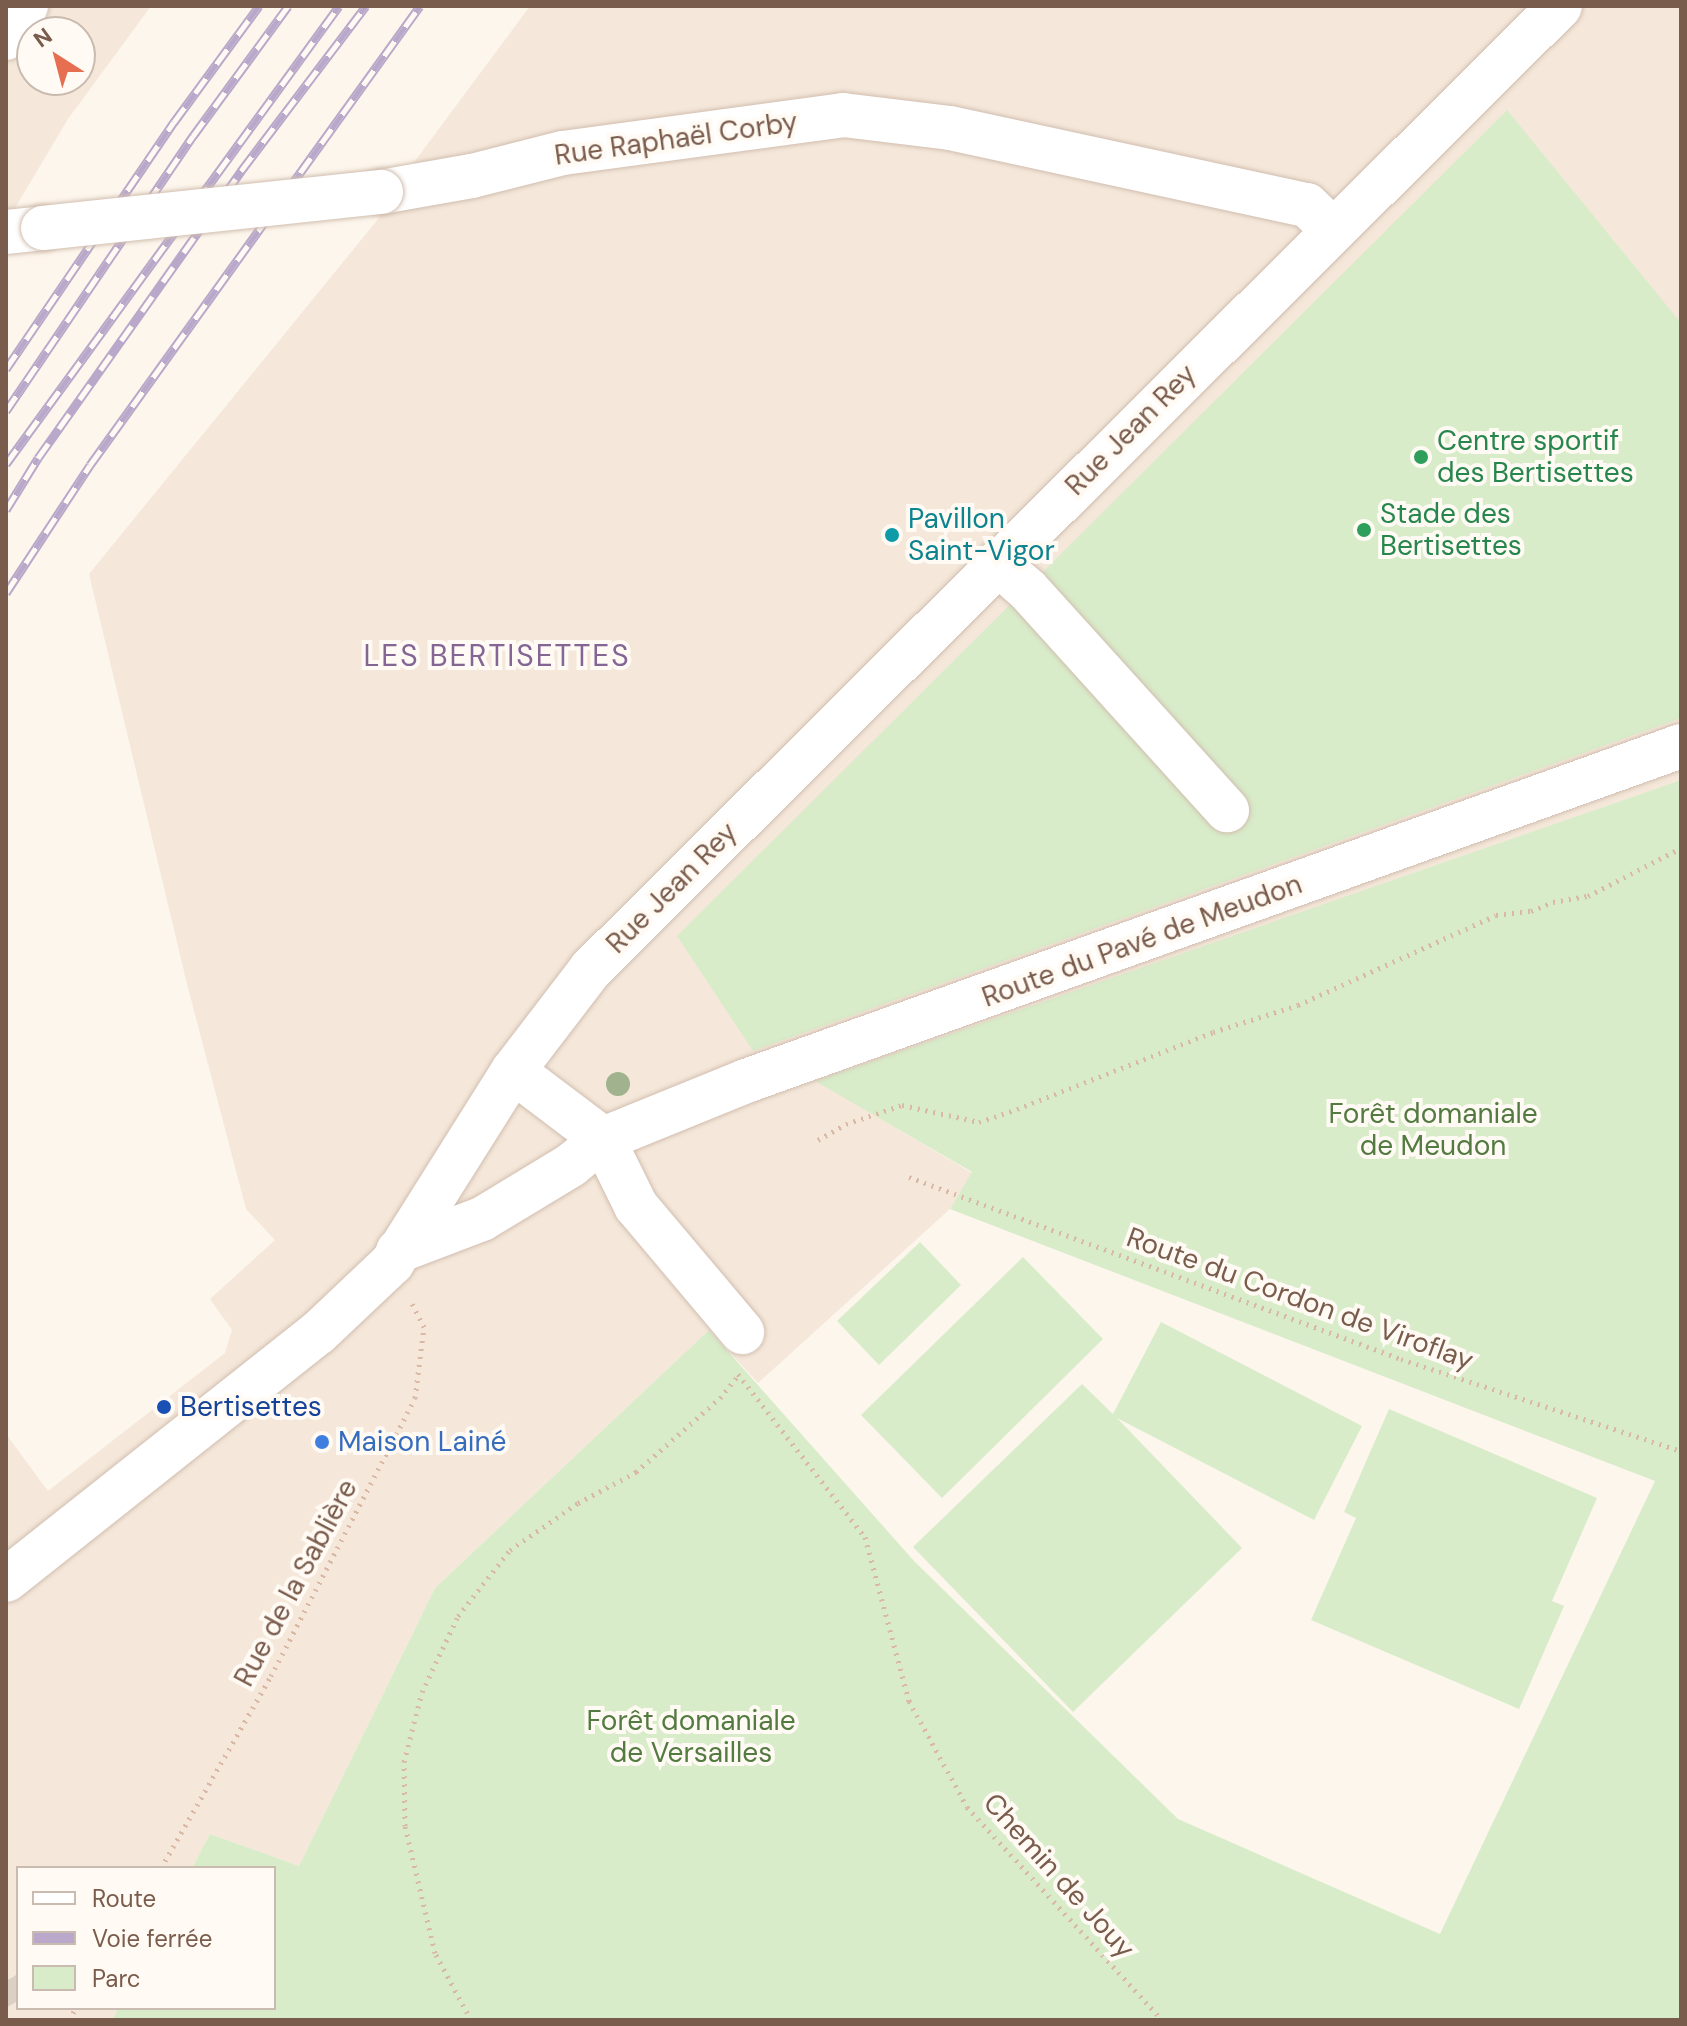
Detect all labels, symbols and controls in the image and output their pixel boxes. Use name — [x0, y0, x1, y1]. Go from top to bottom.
north arrow — [16, 16, 96, 96]
text: N — [28, 21, 58, 54]
street label: Rue Raphaël Corby — [552, 105, 800, 173]
street label: Rue Jean Rey — [1059, 358, 1203, 502]
place label: Centre sportif des Bertisettes — [1437, 424, 1634, 490]
marker: Centre sportif des Bertisettes — [1412, 448, 1430, 466]
place label: Stade des Bertisettes — [1380, 497, 1522, 563]
place label: Pavillon Saint-Vigor — [908, 502, 1055, 568]
marker: Stade des Bertisettes — [1355, 521, 1373, 539]
marker: Pavillon Saint-Vigor — [883, 526, 901, 544]
district label: LES BERTISETTES — [363, 638, 631, 674]
street label: Rue Jean Rey — [600, 816, 744, 960]
street label: Route du Pavé de Meudon — [978, 867, 1306, 1015]
park label: Forêt domaniale de Meudon — [1328, 1097, 1538, 1163]
street label: Route du Cordon de Viroflay — [1122, 1221, 1478, 1377]
place label: Bertisettes — [180, 1390, 322, 1424]
marker: Bertisettes — [155, 1398, 173, 1416]
place label: Maison Lainé — [338, 1425, 506, 1459]
marker: Maison Lainé — [313, 1433, 331, 1451]
street label: Rue de la Sablière — [227, 1474, 365, 1692]
park label: Forêt domaniale de Versailles — [586, 1704, 796, 1770]
street label: Chemin de Jouy — [976, 1787, 1142, 1965]
legend — [16, 1866, 276, 2010]
text: Route — [92, 1883, 156, 1914]
text: Voie ferrée — [92, 1923, 212, 1954]
text: Parc — [92, 1963, 141, 1994]

